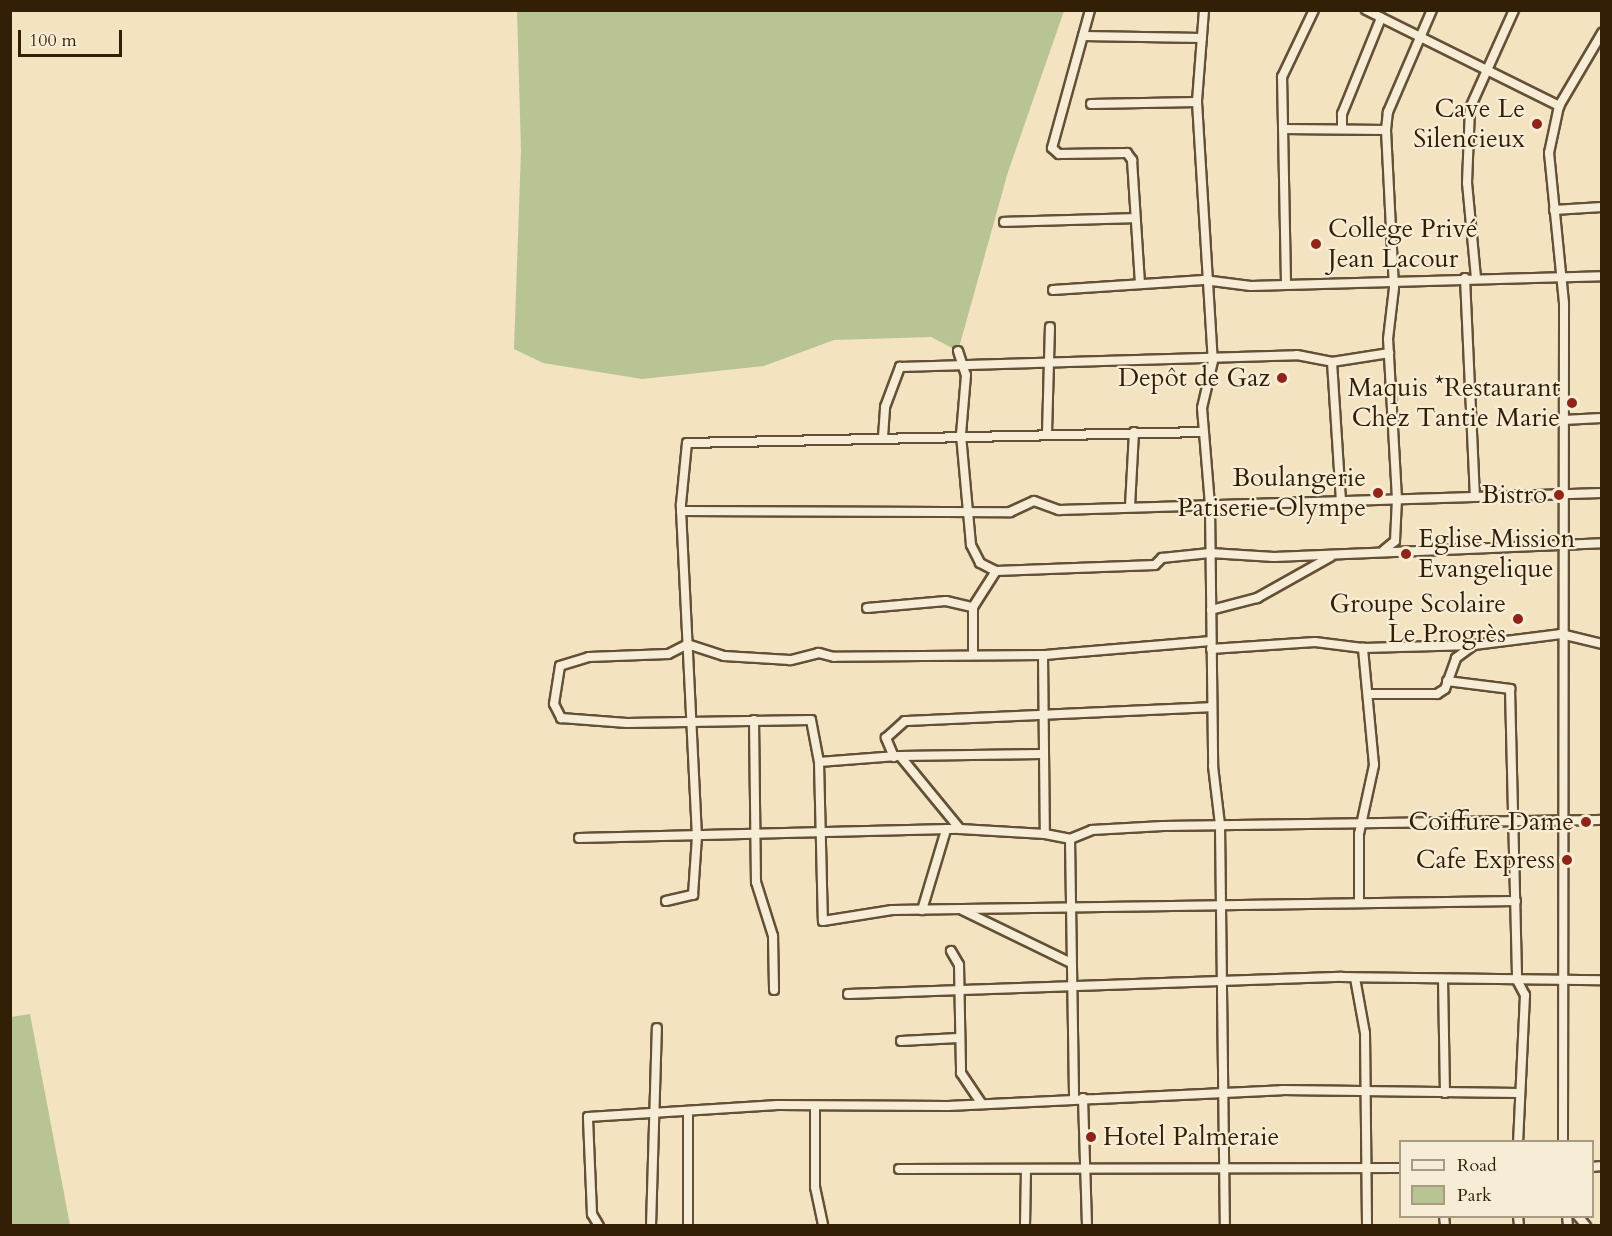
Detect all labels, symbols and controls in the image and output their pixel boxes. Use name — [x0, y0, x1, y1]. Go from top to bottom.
scale bar — [21, 18, 124, 56]
text: 100 m — [29, 28, 77, 53]
place label: Cave Le Silencieux — [1413, 93, 1525, 154]
marker: Cave Le Silencieux — [1530, 117, 1544, 131]
place label: College Privé Jean Lacour — [1328, 213, 1477, 274]
marker: College Privé Jean Lacour — [1309, 237, 1323, 251]
place label: Depôt de Gaz — [1118, 362, 1270, 394]
marker: Depôt de Gaz — [1275, 371, 1289, 385]
place label: Maquis *Restaurant Chez Tantie Marie — [1348, 372, 1560, 434]
marker: Maquis *Restaurant Chez Tantie Marie — [1565, 396, 1579, 410]
place label: Boulangerie Patiserie Olympe — [1177, 462, 1366, 524]
place label: Bistro — [1482, 479, 1547, 511]
marker: Boulangerie Patiserie Olympe — [1371, 486, 1385, 500]
marker: Bistro — [1552, 488, 1566, 502]
place label: Eglise Mission Evangelique — [1418, 523, 1575, 584]
marker: Eglise Mission Evangelique — [1399, 547, 1413, 561]
place label: Groupe Scolaire Le Progrès — [1330, 588, 1506, 650]
marker: Groupe Scolaire Le Progrès — [1511, 612, 1525, 626]
place label: Coiffure Dame — [1408, 806, 1574, 838]
marker: Coiffure Dame — [1579, 815, 1593, 829]
place label: Cafe Express — [1416, 844, 1555, 876]
marker: Cafe Express — [1560, 853, 1574, 867]
place label: Hotel Palmeraie — [1103, 1121, 1279, 1153]
marker: Hotel Palmeraie — [1084, 1130, 1098, 1144]
legend — [1399, 1140, 1594, 1218]
text: Road — [1457, 1153, 1497, 1178]
text: Park — [1457, 1183, 1492, 1208]

